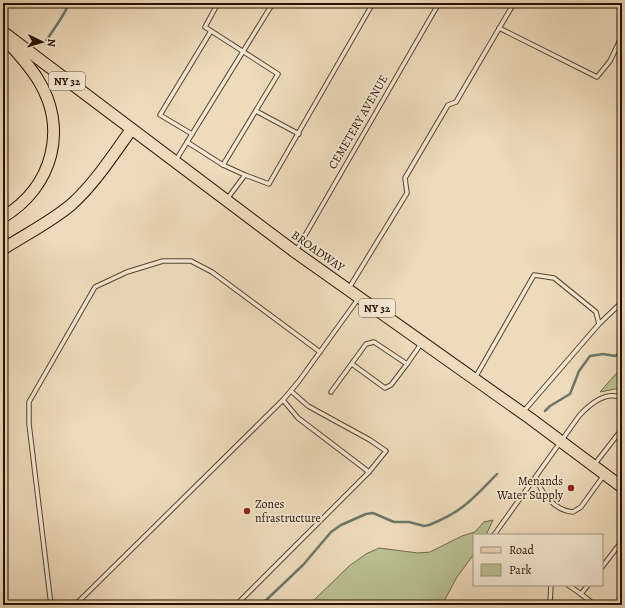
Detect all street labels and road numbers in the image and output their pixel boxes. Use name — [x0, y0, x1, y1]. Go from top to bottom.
road number: NY 32 — [49, 72, 85, 90]
street label: CEMETERY AVENUE — [324, 72, 392, 172]
street label: BROADWAY — [288, 227, 348, 275]
road number: NY 32 — [359, 299, 395, 317]

